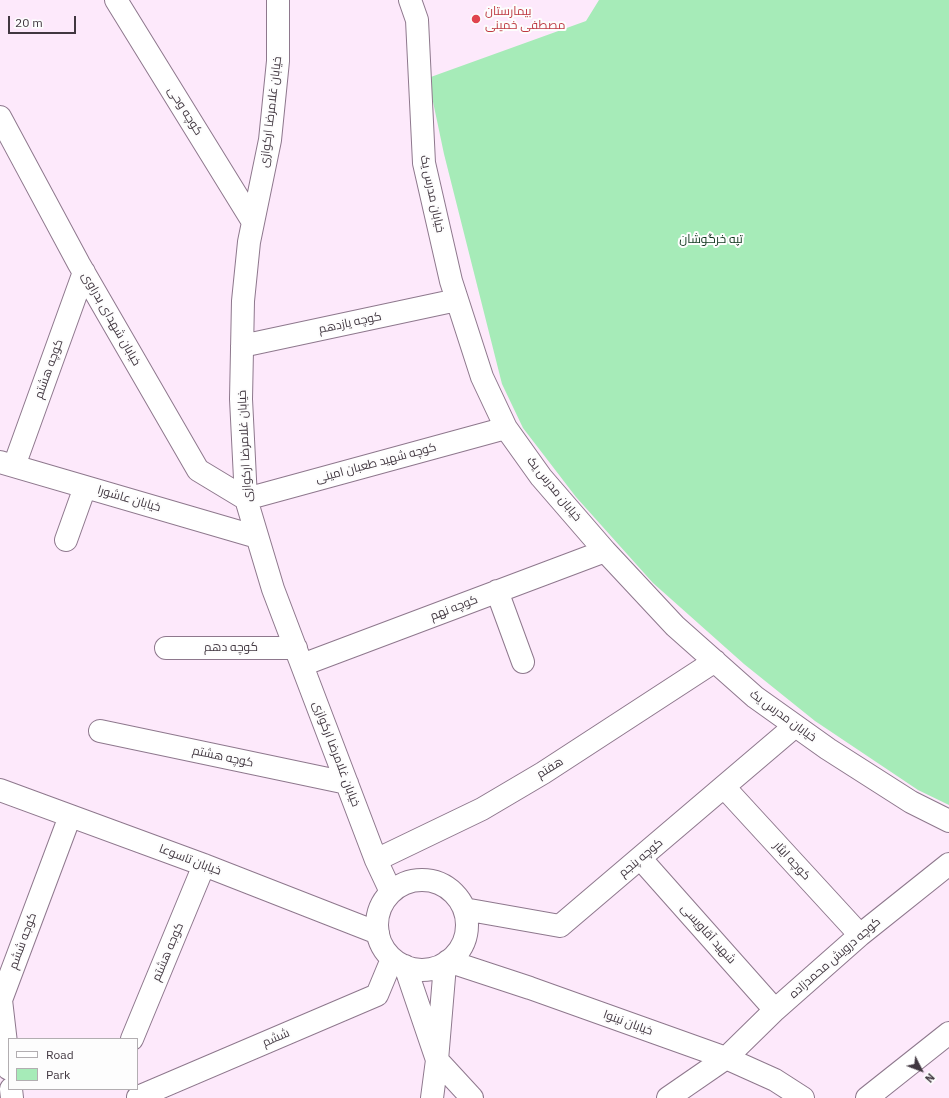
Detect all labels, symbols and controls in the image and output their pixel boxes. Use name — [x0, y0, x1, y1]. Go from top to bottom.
place label: بیمارستان مصطفی خمینی — [485, 5, 565, 33]
scale bar — [10, 8, 78, 34]
marker: بیمارستان مصطفی خمینی — [470, 13, 482, 25]
text: 20 m — [15, 15, 43, 30]
street label: خیابان غلامرضا ارکوازی — [257, 56, 285, 168]
street label: کوچه وحی — [164, 84, 206, 138]
street label: خیابان مدرس یک — [417, 154, 447, 234]
park label: تپه خرگوشان — [679, 233, 743, 247]
street label: خیابان شهدای بدراوی — [78, 270, 144, 368]
street label: کوچه یازدهم — [317, 309, 383, 337]
street label: کوچه هشتم — [32, 337, 66, 401]
street label: خیابان غلامرضا ارکوازی — [235, 390, 255, 502]
street label: کوچه شهید طعبان امینی — [314, 440, 438, 486]
street label: خیابان مدرس یک — [524, 454, 584, 524]
street label: خیابان عاشورا — [96, 483, 162, 515]
street label: کوچه نهم — [428, 592, 480, 624]
street label: کوچه دهم — [204, 641, 258, 655]
street label: خیابان مدرس یک — [747, 687, 819, 745]
street label: خیابان غلامرضا ارکوازی — [309, 699, 363, 809]
street label: کوچه هشتم — [191, 743, 255, 771]
street label: هفتم — [534, 754, 566, 782]
street label: کوچه پنجم — [616, 836, 666, 880]
street label: کوچه ایثار — [771, 839, 813, 883]
street label: خیابان تاسوعا — [157, 842, 223, 878]
street label: شهید آقاویسی — [677, 901, 739, 967]
street label: کوجه ششم — [6, 911, 40, 971]
street label: کوچه درویش محمدزاده — [787, 915, 883, 1001]
street label: کوجه هشتم — [149, 921, 187, 983]
street label: خیابان نینوا — [601, 1007, 655, 1039]
street label: ششم — [260, 1026, 292, 1050]
legend — [8, 1038, 138, 1090]
text: Road — [46, 1047, 74, 1062]
north arrow — [901, 1050, 941, 1090]
text: Park — [46, 1067, 70, 1082]
text: N — [922, 1070, 938, 1086]

